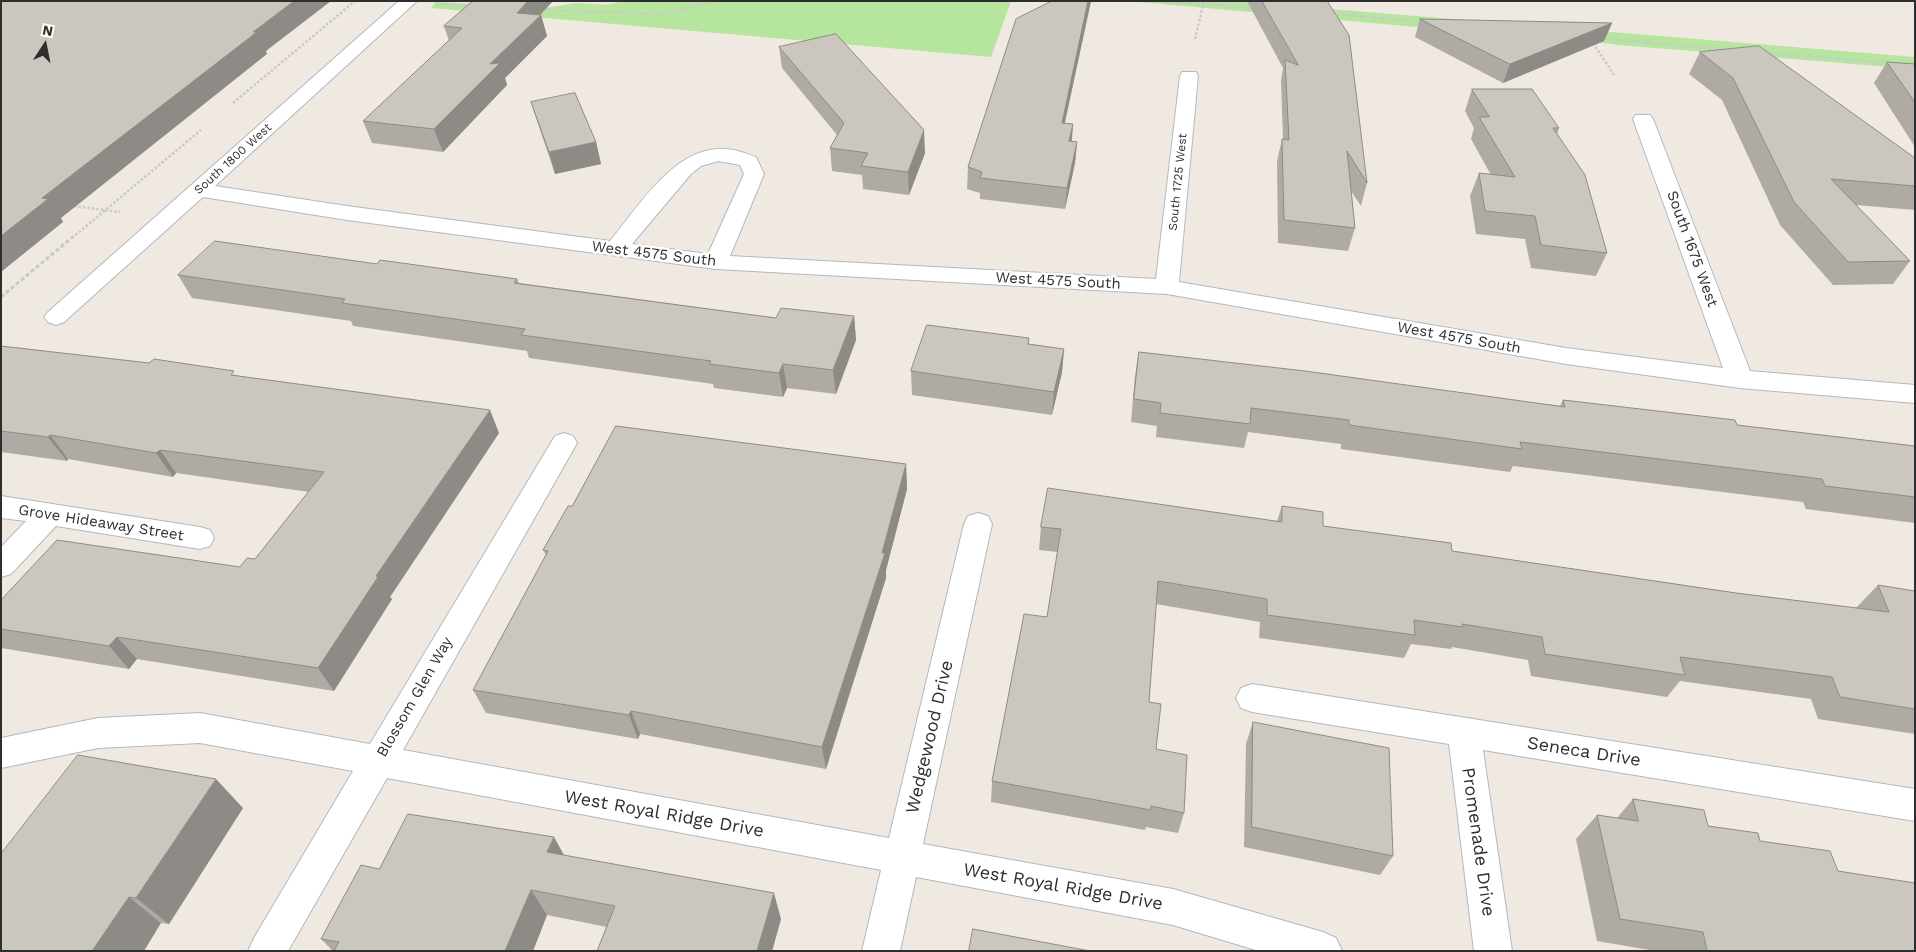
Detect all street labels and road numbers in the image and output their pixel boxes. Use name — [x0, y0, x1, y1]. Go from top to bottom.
street label: South 1800 West — [191, 120, 275, 198]
street label: South 1725 West — [1166, 133, 1190, 231]
street label: South 1675 West — [1663, 188, 1721, 310]
street label: West 4575 South — [591, 237, 717, 271]
street label: West 4575 South — [995, 269, 1121, 293]
street label: West 4575 South — [1396, 318, 1522, 358]
street label: Grove Hideaway Street — [17, 501, 185, 545]
street label: Blossom Glen Way — [373, 634, 457, 760]
street label: Wedgewood Drive — [902, 658, 958, 816]
street label: Seneca Drive — [1526, 732, 1642, 772]
street label: Promenade Drive — [1457, 766, 1499, 918]
street label: West Royal Ridge Drive — [563, 786, 765, 842]
street label: West Royal Ridge Drive — [962, 859, 1164, 915]

